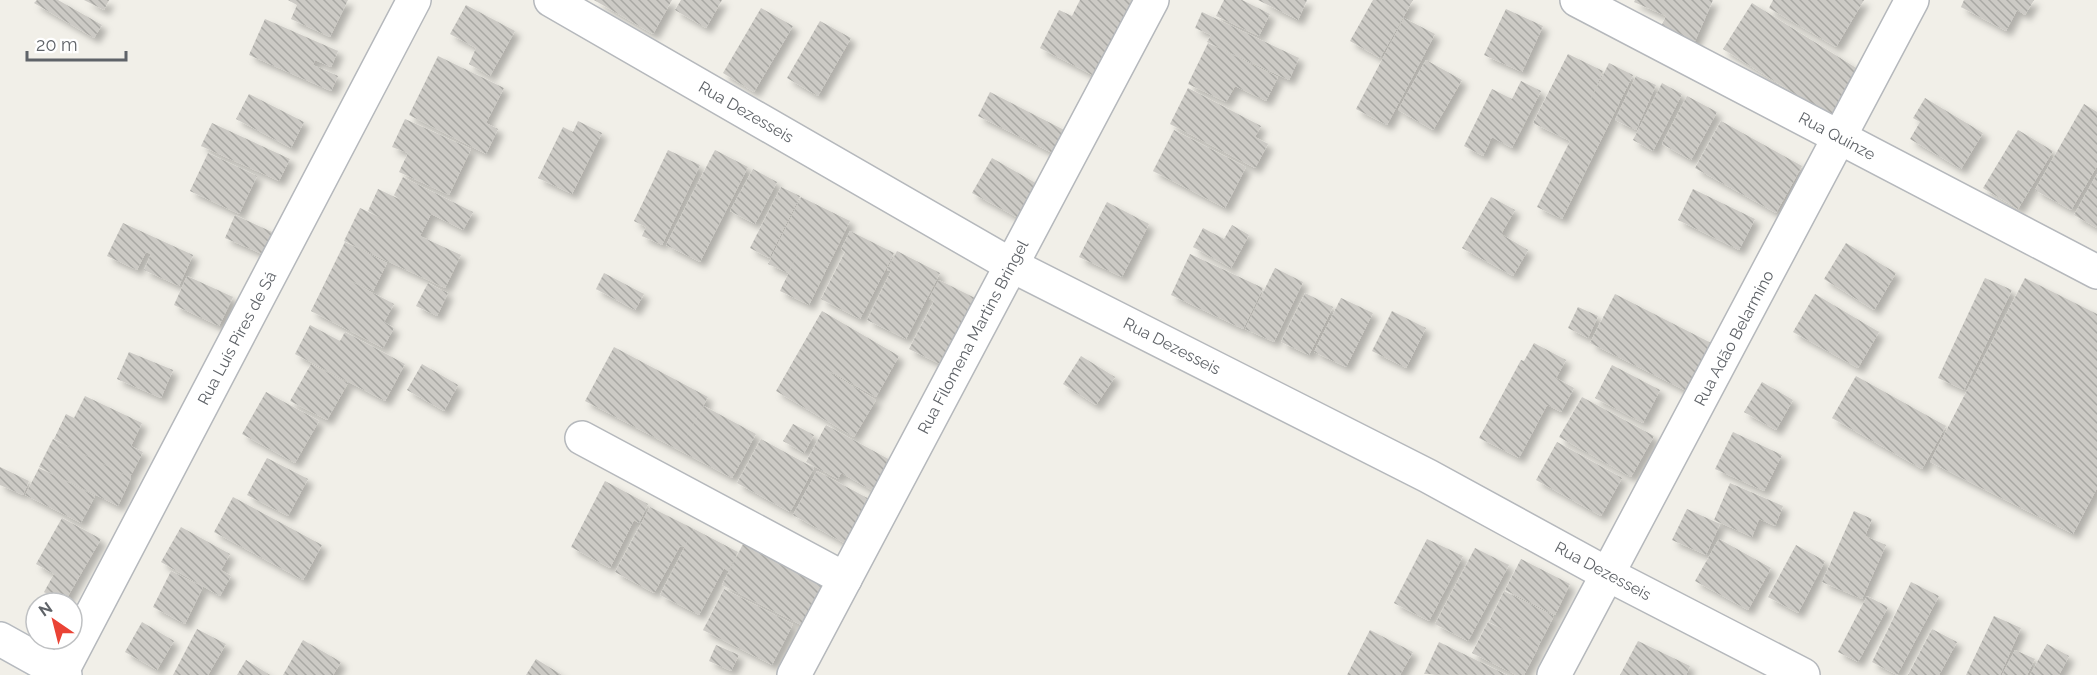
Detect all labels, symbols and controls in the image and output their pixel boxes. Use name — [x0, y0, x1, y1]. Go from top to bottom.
scale bar — [27, 24, 126, 62]
text: 20 m — [36, 34, 78, 55]
street label: Rua Dezesseis — [695, 77, 797, 147]
street label: Rua Quinze — [1795, 108, 1879, 164]
street label: Rua Filomena Martins Bringel — [914, 236, 1033, 437]
street label: Rua Adão Belarmino — [1690, 267, 1778, 409]
street label: Rua Luís Pires de Sá — [194, 268, 280, 408]
street label: Rua Dezesseis — [1120, 313, 1224, 379]
street label: Rua Dezesseis — [1552, 538, 1655, 605]
north arrow — [24, 591, 84, 651]
text: N — [35, 598, 56, 620]

